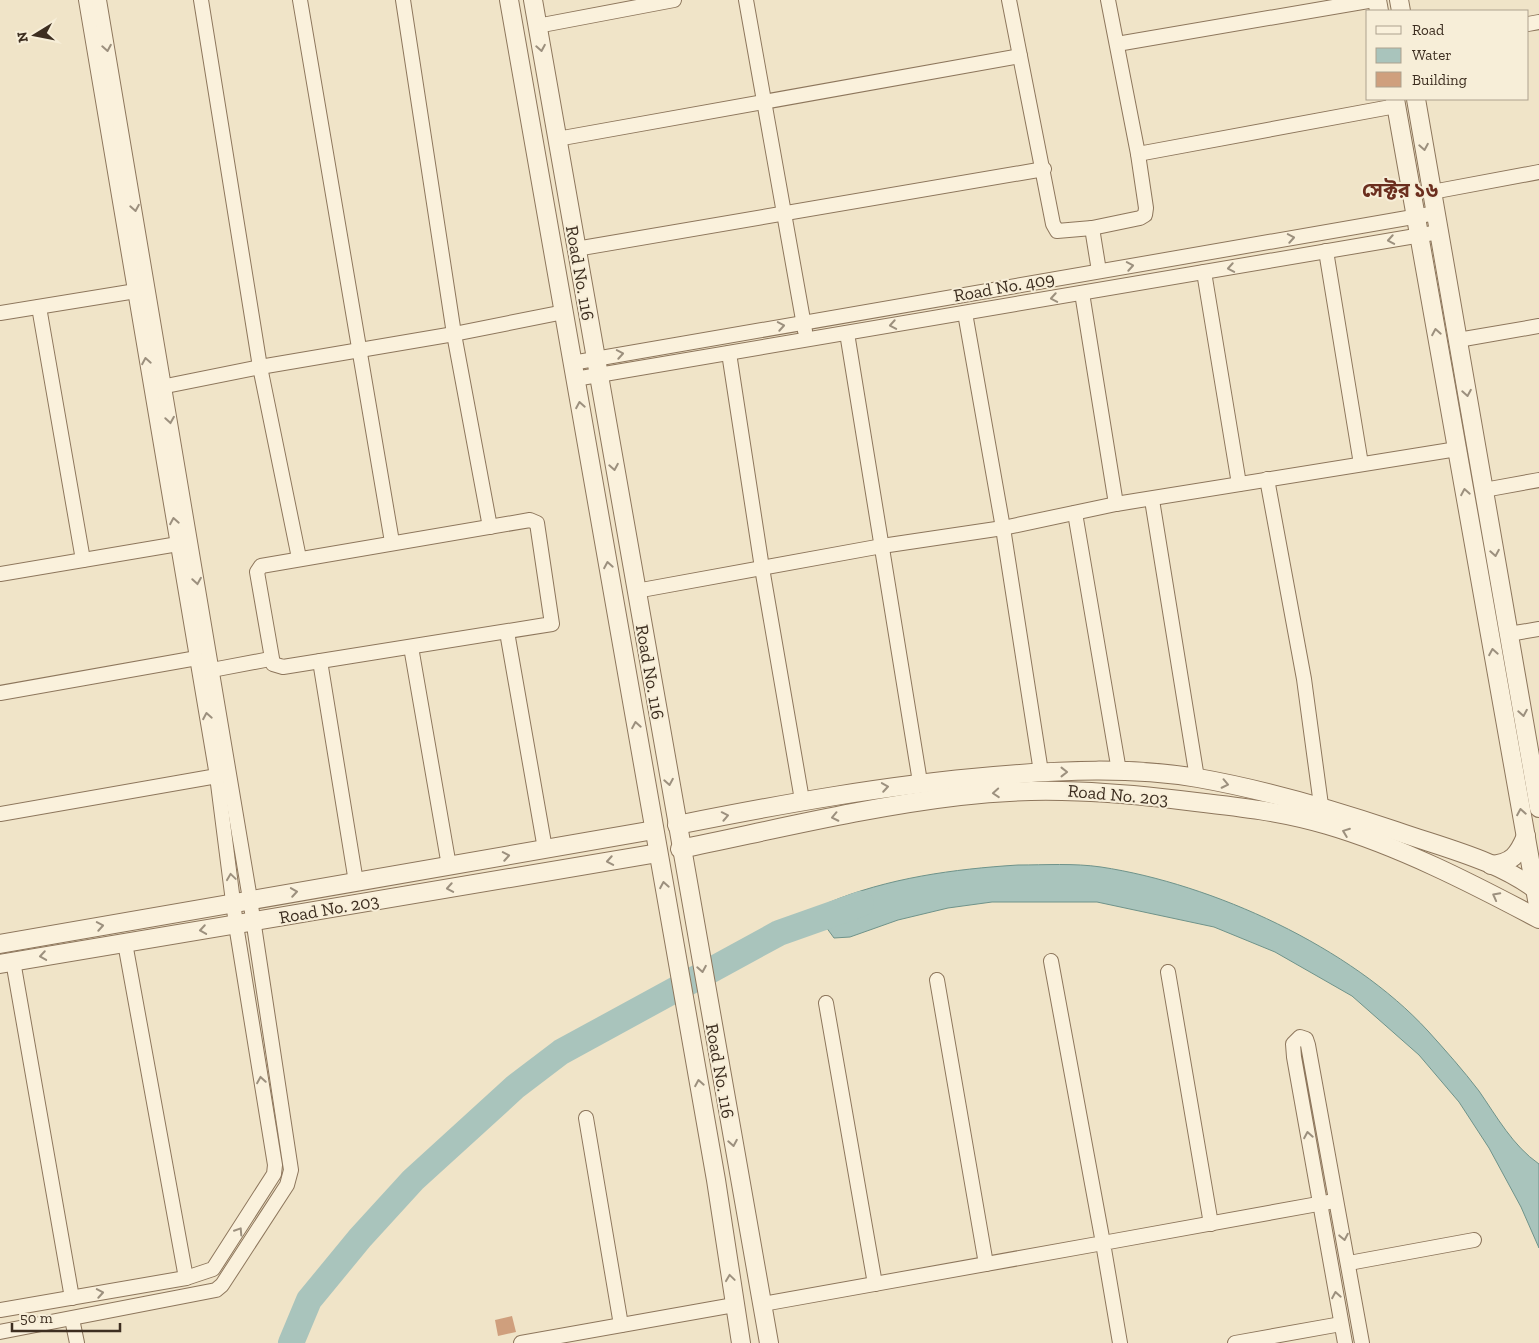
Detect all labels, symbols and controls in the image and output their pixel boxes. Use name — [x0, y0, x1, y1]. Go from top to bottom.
north arrow — [10, 10, 60, 60]
legend — [1366, 10, 1529, 100]
text: Road — [1412, 21, 1445, 39]
text: N — [13, 30, 32, 44]
one-way arrow — [102, 44, 112, 52]
one-way arrow — [536, 44, 546, 52]
text: Water — [1412, 46, 1452, 64]
text: Building — [1412, 71, 1467, 89]
one-way arrow — [1419, 142, 1429, 151]
district label: সেক্টর ১৬ — [1362, 178, 1438, 202]
one-way arrow — [129, 204, 139, 213]
street label: Road No. 116 — [561, 224, 599, 322]
one-way arrow — [1286, 234, 1295, 244]
one-way arrow — [1387, 235, 1396, 245]
one-way arrow — [1126, 261, 1135, 271]
one-way arrow — [1227, 262, 1235, 272]
street label: Road No. 409 — [952, 267, 1056, 307]
one-way arrow — [1049, 292, 1058, 302]
one-way arrow — [889, 319, 898, 329]
one-way arrow — [776, 322, 785, 332]
one-way arrow — [1432, 327, 1442, 336]
one-way arrow — [616, 350, 625, 360]
one-way arrow — [141, 357, 151, 366]
one-way arrow — [1461, 389, 1471, 398]
one-way arrow — [575, 400, 585, 409]
one-way arrow — [165, 416, 175, 425]
one-way arrow — [609, 462, 619, 471]
one-way arrow — [1460, 487, 1470, 496]
one-way arrow — [169, 517, 179, 526]
one-way arrow — [1489, 549, 1499, 558]
one-way arrow — [603, 560, 613, 569]
one-way arrow — [191, 577, 202, 585]
street label: Road No. 116 — [631, 623, 669, 721]
one-way arrow — [1488, 647, 1498, 656]
one-way arrow — [1517, 709, 1527, 718]
one-way arrow — [202, 712, 212, 720]
one-way arrow — [631, 721, 641, 729]
one-way arrow — [1060, 767, 1068, 777]
one-way arrow — [664, 778, 674, 786]
one-way arrow — [1221, 778, 1230, 789]
street label: Road No. 203 — [1067, 780, 1169, 810]
one-way arrow — [880, 783, 889, 793]
one-way arrow — [991, 788, 999, 799]
one-way arrow — [1517, 807, 1527, 816]
one-way arrow — [720, 811, 729, 821]
one-way arrow — [831, 811, 840, 822]
one-way arrow — [1343, 828, 1351, 838]
one-way arrow — [502, 851, 511, 861]
one-way arrow — [606, 856, 615, 866]
one-way arrow — [226, 872, 237, 880]
one-way arrow — [659, 881, 669, 889]
one-way arrow — [446, 883, 454, 893]
one-way arrow — [290, 888, 299, 898]
street label: Road No. 203 — [277, 889, 381, 929]
one-way arrow — [1492, 892, 1501, 902]
one-way arrow — [95, 921, 104, 932]
one-way arrow — [199, 925, 208, 935]
one-way arrow — [39, 951, 47, 961]
one-way arrow — [697, 964, 707, 973]
street label: Road No. 116 — [701, 1022, 739, 1120]
one-way arrow — [256, 1075, 267, 1083]
one-way arrow — [694, 1078, 704, 1087]
one-way arrow — [1304, 1130, 1314, 1139]
one-way arrow — [727, 1139, 737, 1148]
one-way arrow — [232, 1227, 242, 1236]
one-way arrow — [1338, 1232, 1348, 1241]
one-way arrow — [725, 1273, 736, 1281]
one-way arrow — [95, 1289, 104, 1299]
one-way arrow — [1332, 1291, 1342, 1299]
scale bar — [12, 1300, 120, 1332]
text: 50 m — [20, 1309, 53, 1327]

